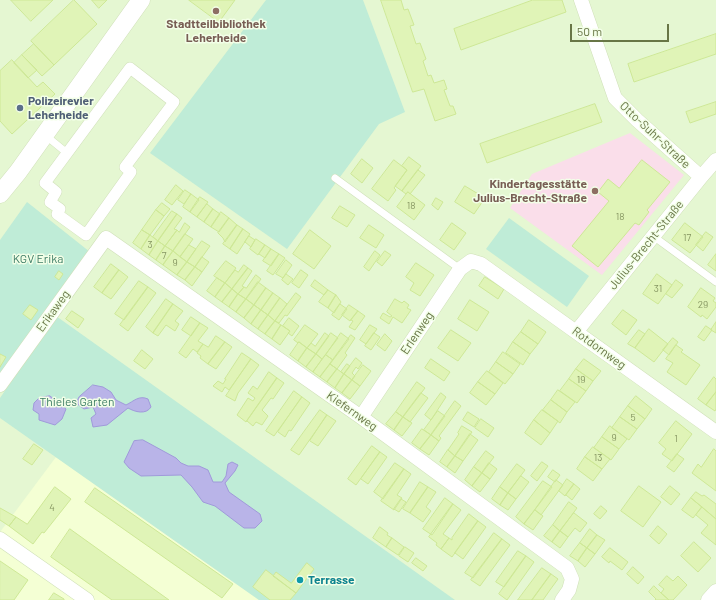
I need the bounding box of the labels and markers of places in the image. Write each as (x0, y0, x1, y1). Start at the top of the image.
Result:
marker: Stadtteilbibliothek Leherheide (211, 6, 221, 16)
place label: Stadtteilbibliothek Leherheide (166, 17, 266, 45)
place label: Polizeirevier Leherheide (28, 94, 94, 122)
marker: Polizeirevier Leherheide (15, 103, 25, 113)
place label: Kindertagesstätte Julius-Brecht-Straße (473, 177, 587, 205)
marker: Kindertagesstätte Julius-Brecht-Straße (590, 186, 600, 196)
place label: Terrasse (308, 573, 355, 587)
marker: Terrasse (295, 575, 305, 585)

